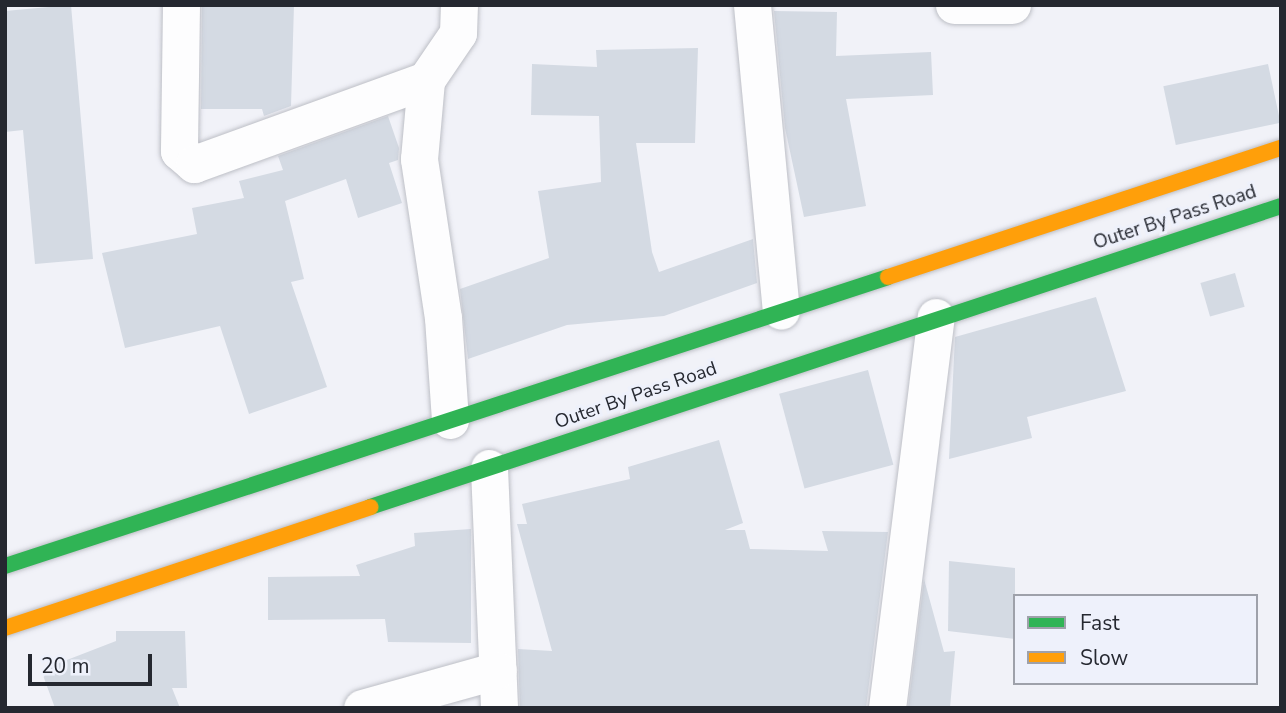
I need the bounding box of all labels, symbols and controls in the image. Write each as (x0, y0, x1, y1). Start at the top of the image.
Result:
street label: Outer By Pass Road (1091, 181, 1259, 255)
street label: Outer By Pass Road (552, 358, 720, 434)
legend (1013, 594, 1258, 685)
text: Fast (1080, 609, 1120, 637)
scale bar (32, 640, 156, 684)
text: Slow (1080, 644, 1128, 672)
text: 20 m (41, 652, 90, 680)

